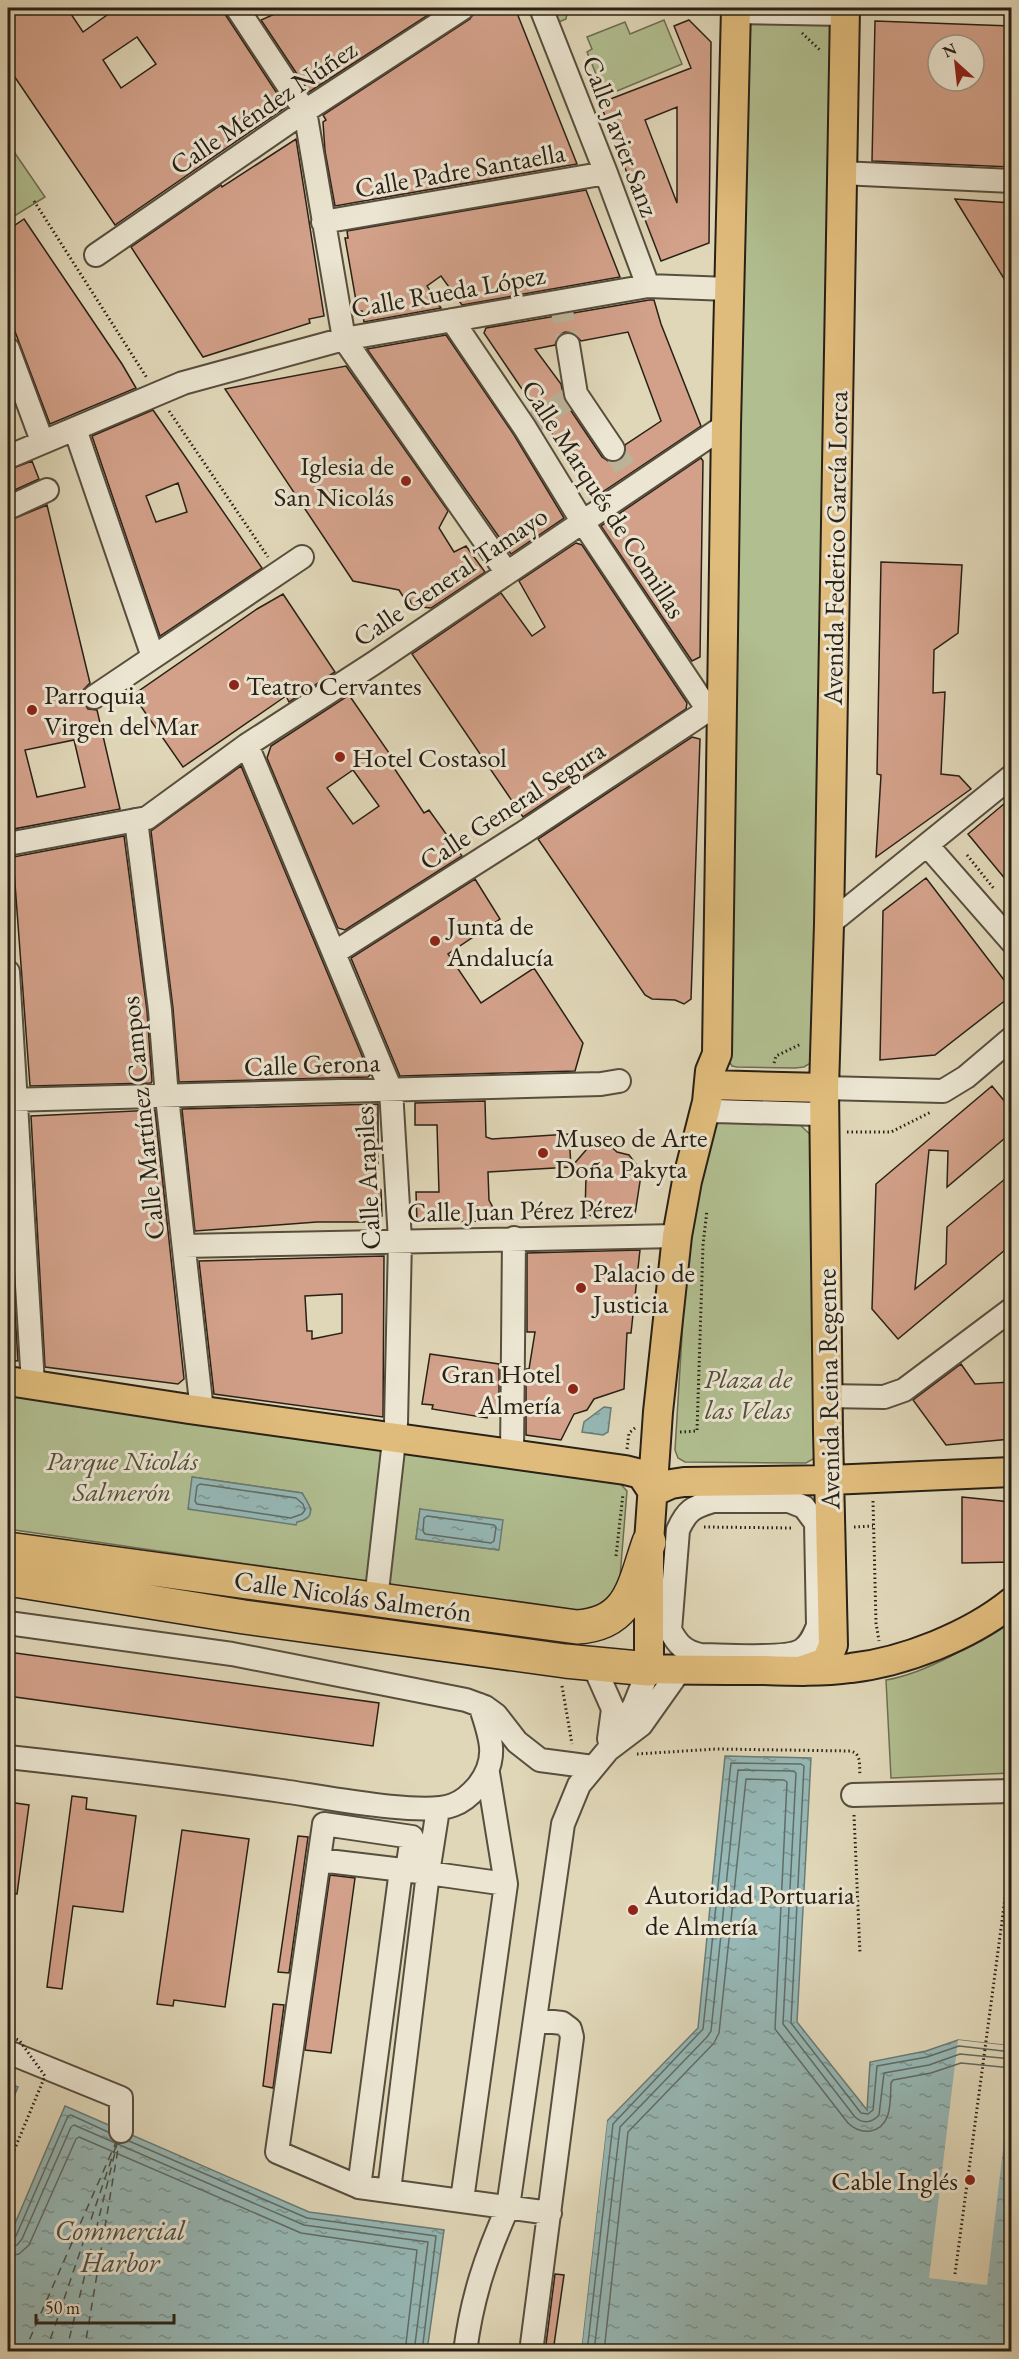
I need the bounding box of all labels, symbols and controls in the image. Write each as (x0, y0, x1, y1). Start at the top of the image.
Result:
street label: Calle Méndez Núñez (163, 31, 364, 182)
north arrow (926, 33, 986, 93)
text: N (939, 38, 960, 62)
street label: Calle Javier Sanz (574, 51, 668, 222)
street label: Calle Padre Santaella (352, 134, 568, 206)
street label: Calle Rueda López (348, 257, 548, 325)
street label: Calle Marqués de Comillas (514, 373, 694, 625)
street label: Avenida Federico García Lorca (815, 390, 855, 706)
place label: Iglesia de San Nicolás (274, 448, 394, 514)
marker: Iglesia de San Nicolás (399, 474, 413, 488)
street label: Calle General Tamayo (346, 498, 554, 654)
place label: Teatro Cervantes (246, 668, 422, 703)
place label: Parroquia Virgen del Mar (44, 677, 199, 743)
marker: Teatro Cervantes (227, 678, 241, 692)
marker: Parroquia Virgen del Mar (25, 703, 39, 717)
street label: Calle General Segura (413, 732, 612, 878)
place label: Hotel Costasol (352, 740, 507, 775)
marker: Hotel Costasol (333, 750, 347, 764)
place label: Junta de Andalucía (445, 908, 554, 974)
marker: Junta de Andalucía (428, 934, 442, 948)
street label: Calle Martínez Campos (112, 994, 172, 1242)
street label: Calle Gerona (243, 1044, 381, 1084)
street label: Calle Arapiles (346, 1105, 388, 1251)
place label: Museo de Arte Doña Pakyta (555, 1120, 708, 1186)
marker: Museo de Arte Doña Pakyta (536, 1146, 550, 1160)
street label: Calle Juan Pérez Pérez (407, 1191, 634, 1229)
place label: Palacio de Justicia (591, 1255, 695, 1321)
street label: Avenida Reina Regente (808, 1268, 848, 1511)
marker: Palacio de Justicia (574, 1281, 588, 1295)
place label: Gran Hotel Almería (441, 1356, 561, 1422)
park label: Plaza de las Velas (704, 1361, 793, 1427)
marker: Gran Hotel Almería (566, 1382, 580, 1396)
park label: Parque Nicolás Salmerón (46, 1443, 199, 1509)
street label: Calle Nicolás Salmerón (232, 1562, 474, 1630)
place label: Autoridad Portuaria de Almería (644, 1877, 855, 1943)
marker: Autoridad Portuaria de Almería (626, 1903, 640, 1917)
place label: Cable Inglés (831, 2163, 958, 2198)
marker: Cable Inglés (963, 2173, 977, 2187)
water label: Commercial Harbor (55, 2212, 186, 2280)
scale bar (36, 2287, 174, 2325)
text: 50 m (45, 2296, 80, 2319)

